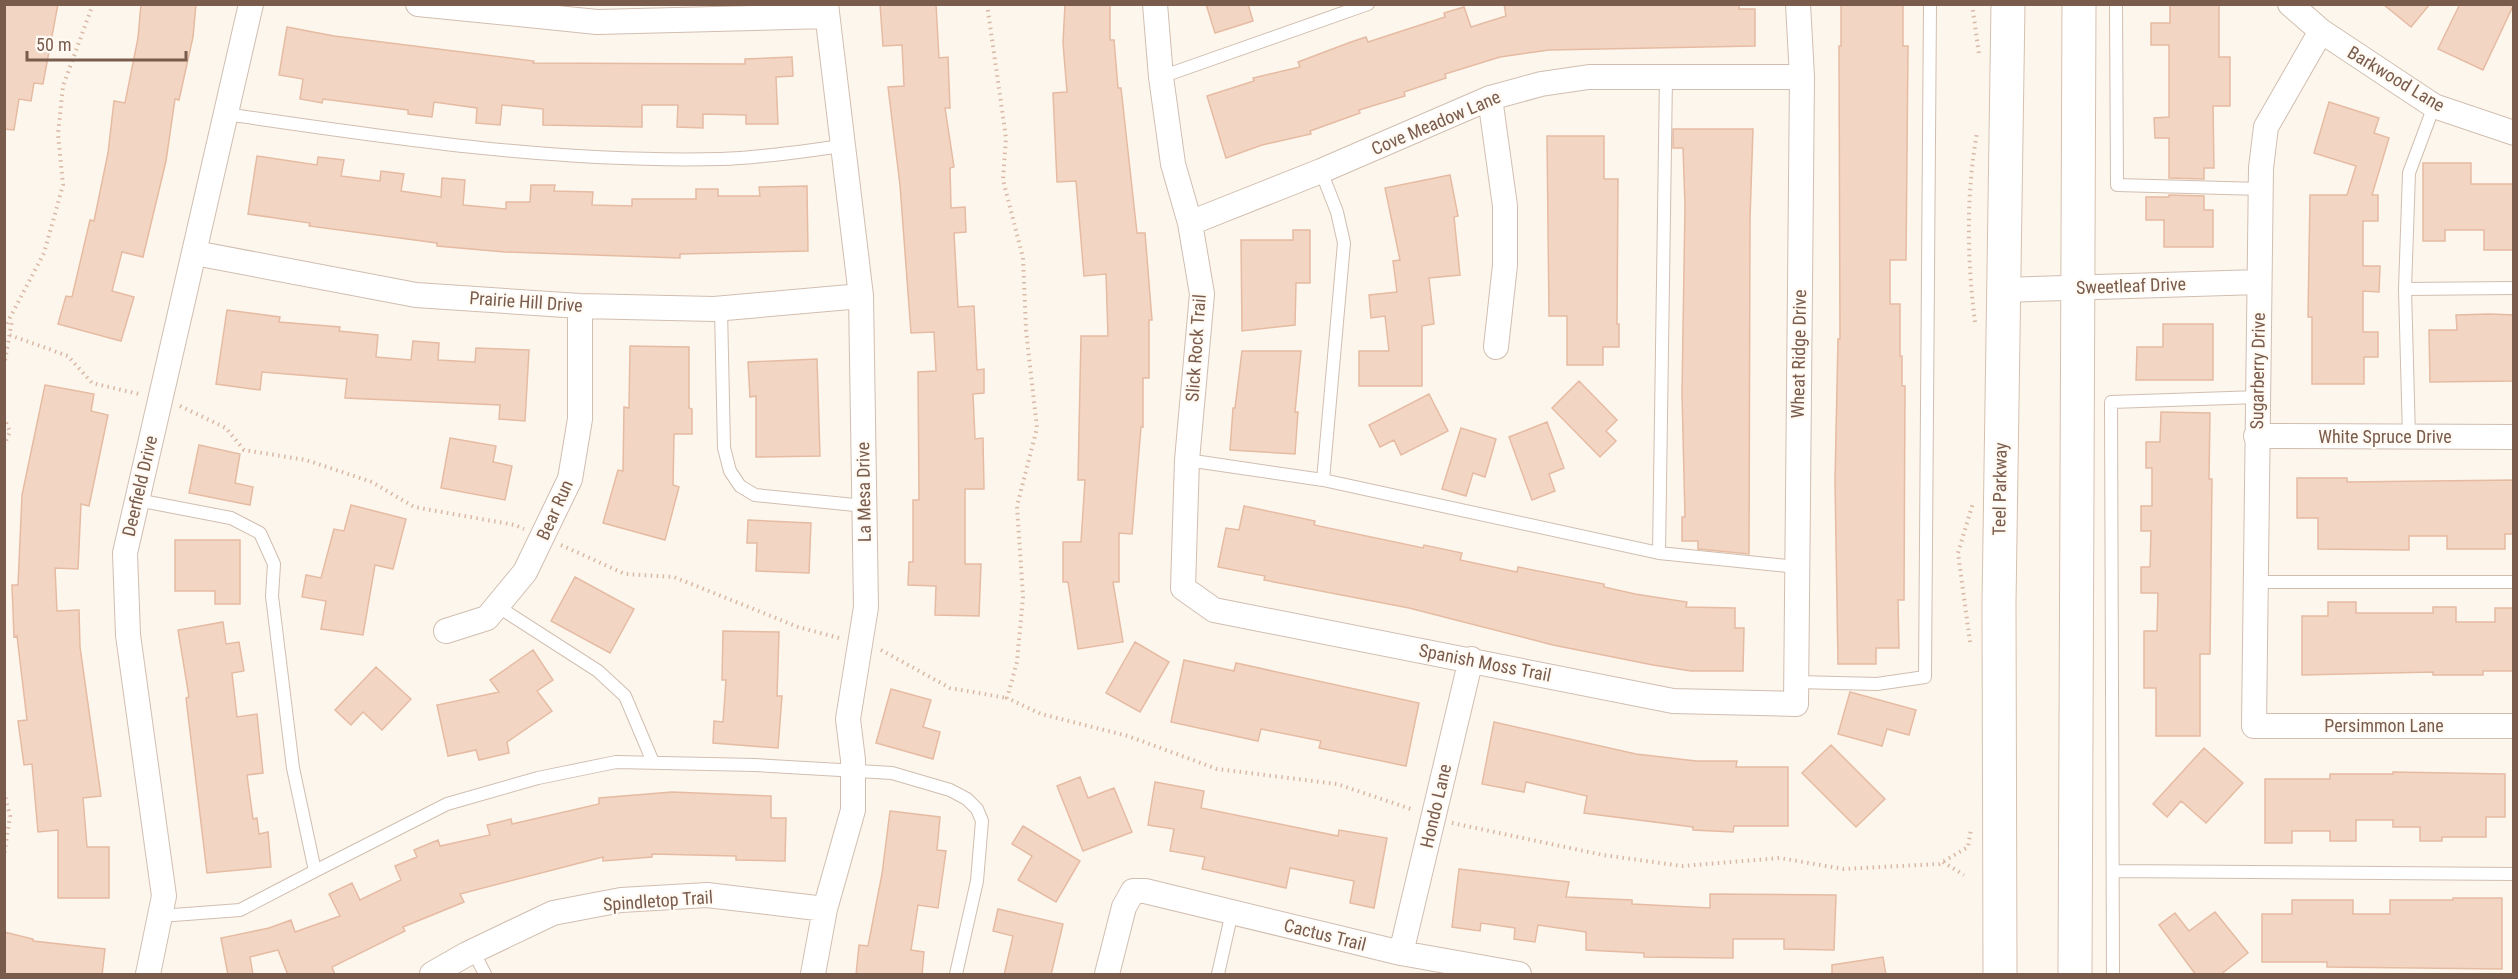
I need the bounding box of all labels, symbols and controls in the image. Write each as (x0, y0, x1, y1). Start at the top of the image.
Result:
scale bar (27, 24, 186, 62)
text: 50 m (36, 34, 71, 55)
street label: Barkwood Lane (2344, 41, 2448, 116)
street label: Cove Meadow Lane (1368, 86, 1503, 159)
street label: Sweetleaf Drive (2076, 273, 2186, 298)
street label: Prairie Hill Drive (469, 287, 583, 316)
street label: Wheat Ridge Drive (1787, 289, 1810, 419)
street label: Slick Rock Trail (1181, 294, 1210, 402)
street label: Sugarberry Drive (2246, 312, 2269, 430)
street label: White Spruce Drive (2318, 426, 2452, 447)
street label: Deerfield Drive (118, 433, 161, 538)
street label: La Mesa Drive (852, 442, 875, 542)
street label: Teel Parkway (1988, 442, 2011, 536)
street label: Bear Run (532, 477, 577, 543)
street label: Spanish Moss Trail (1417, 639, 1553, 686)
street label: Persimmon Lane (2324, 715, 2444, 736)
street label: Hondo Lane (1416, 762, 1455, 850)
street label: Spindletop Trail (602, 886, 714, 915)
street label: Cactus Trail (1282, 914, 1368, 955)

